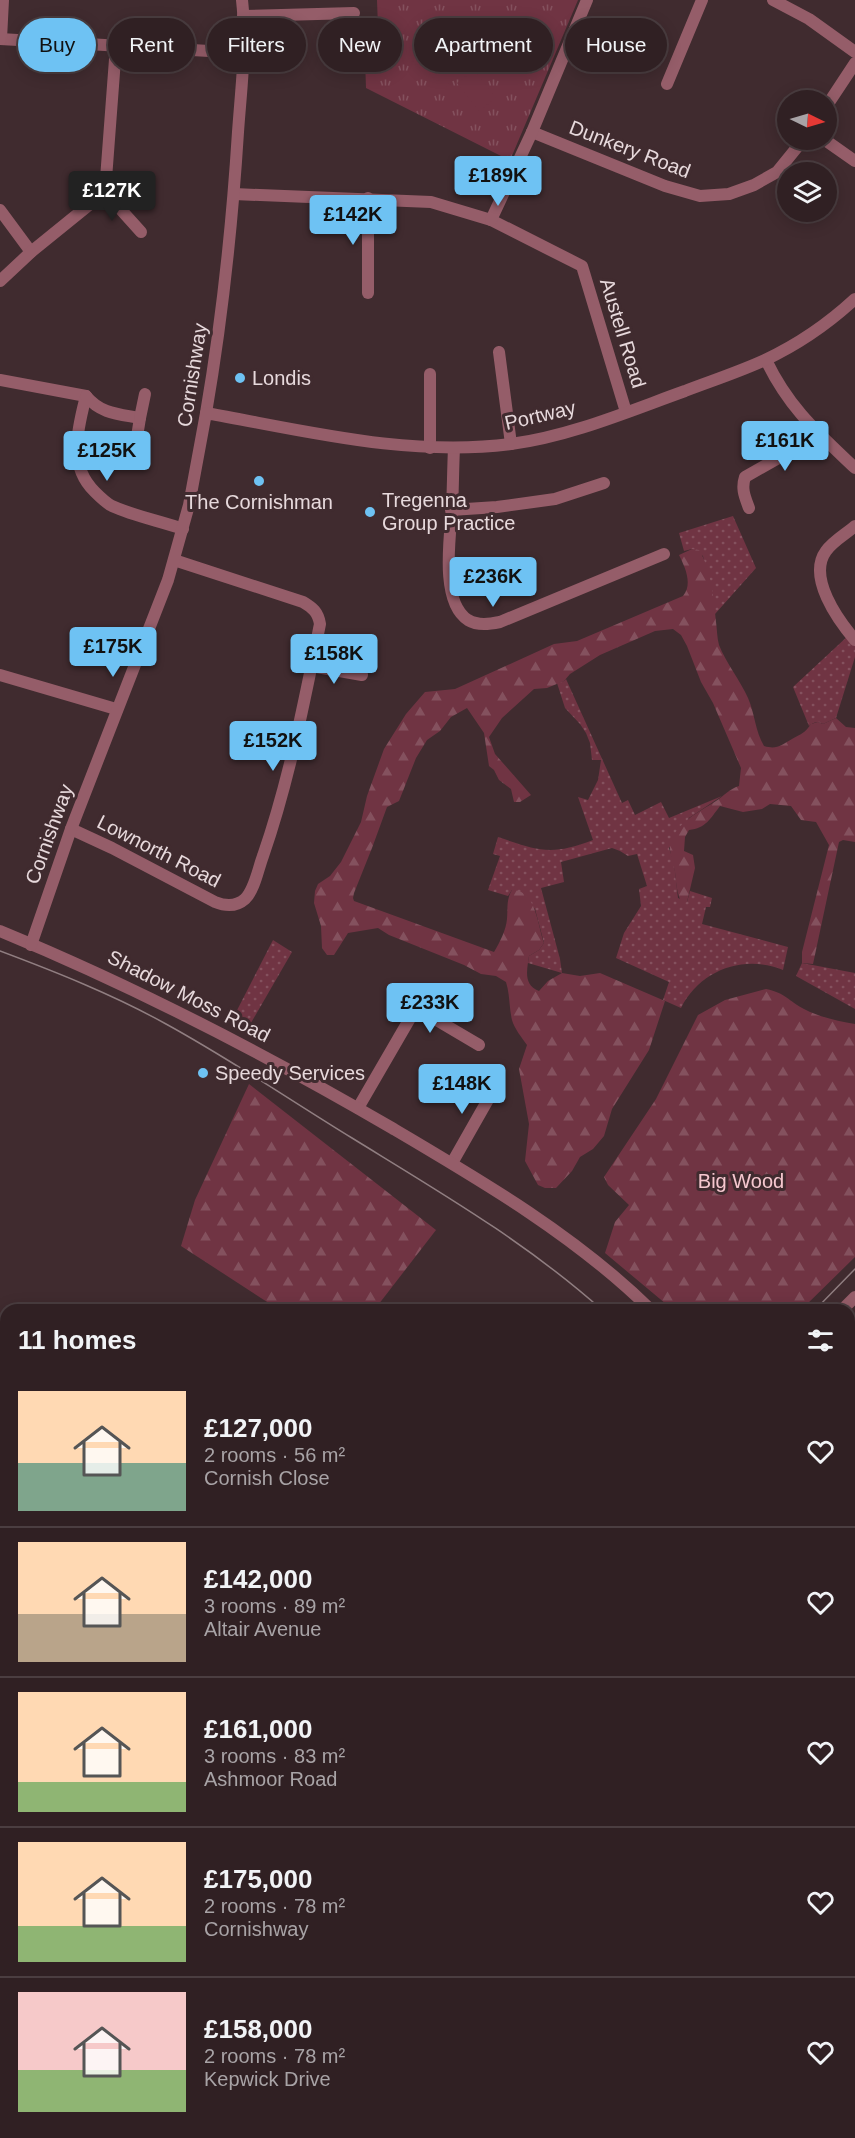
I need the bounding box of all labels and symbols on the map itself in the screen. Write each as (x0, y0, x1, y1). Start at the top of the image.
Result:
north arrow (777, 90, 837, 150)
street label: Dunkery Road (566, 116, 694, 182)
pin: £189K (456, 156, 540, 207)
pin: £127K (70, 171, 154, 222)
pin: £142K (311, 195, 395, 246)
street label: Austell Road (596, 276, 650, 390)
street label: Cornishway (173, 322, 211, 428)
place label: Londis (252, 367, 311, 389)
marker: Londis (233, 371, 247, 385)
street label: Portway (502, 396, 578, 434)
pin: £161K (743, 421, 827, 472)
pin: £125K (65, 431, 149, 482)
marker: The Cornishman (252, 474, 266, 488)
place label: Tregenna Group Practice (382, 489, 515, 534)
place label: The Cornishman (185, 491, 333, 513)
marker: Tregenna Group Practice (363, 505, 377, 519)
pin: £236K (451, 557, 535, 608)
pin: £175K (71, 627, 155, 678)
pin: £158K (292, 634, 376, 685)
pin: £152K (231, 721, 315, 772)
street label: Cornishway (21, 781, 77, 887)
street label: Lownorth Road (94, 810, 224, 892)
street label: Shadow Moss Road (104, 946, 274, 1046)
pin: £233K (388, 983, 472, 1034)
place label: Speedy Services (215, 1062, 365, 1084)
pin: £148K (420, 1064, 504, 1115)
marker: Speedy Services (196, 1066, 210, 1080)
park label: Big Wood (698, 1170, 784, 1192)

